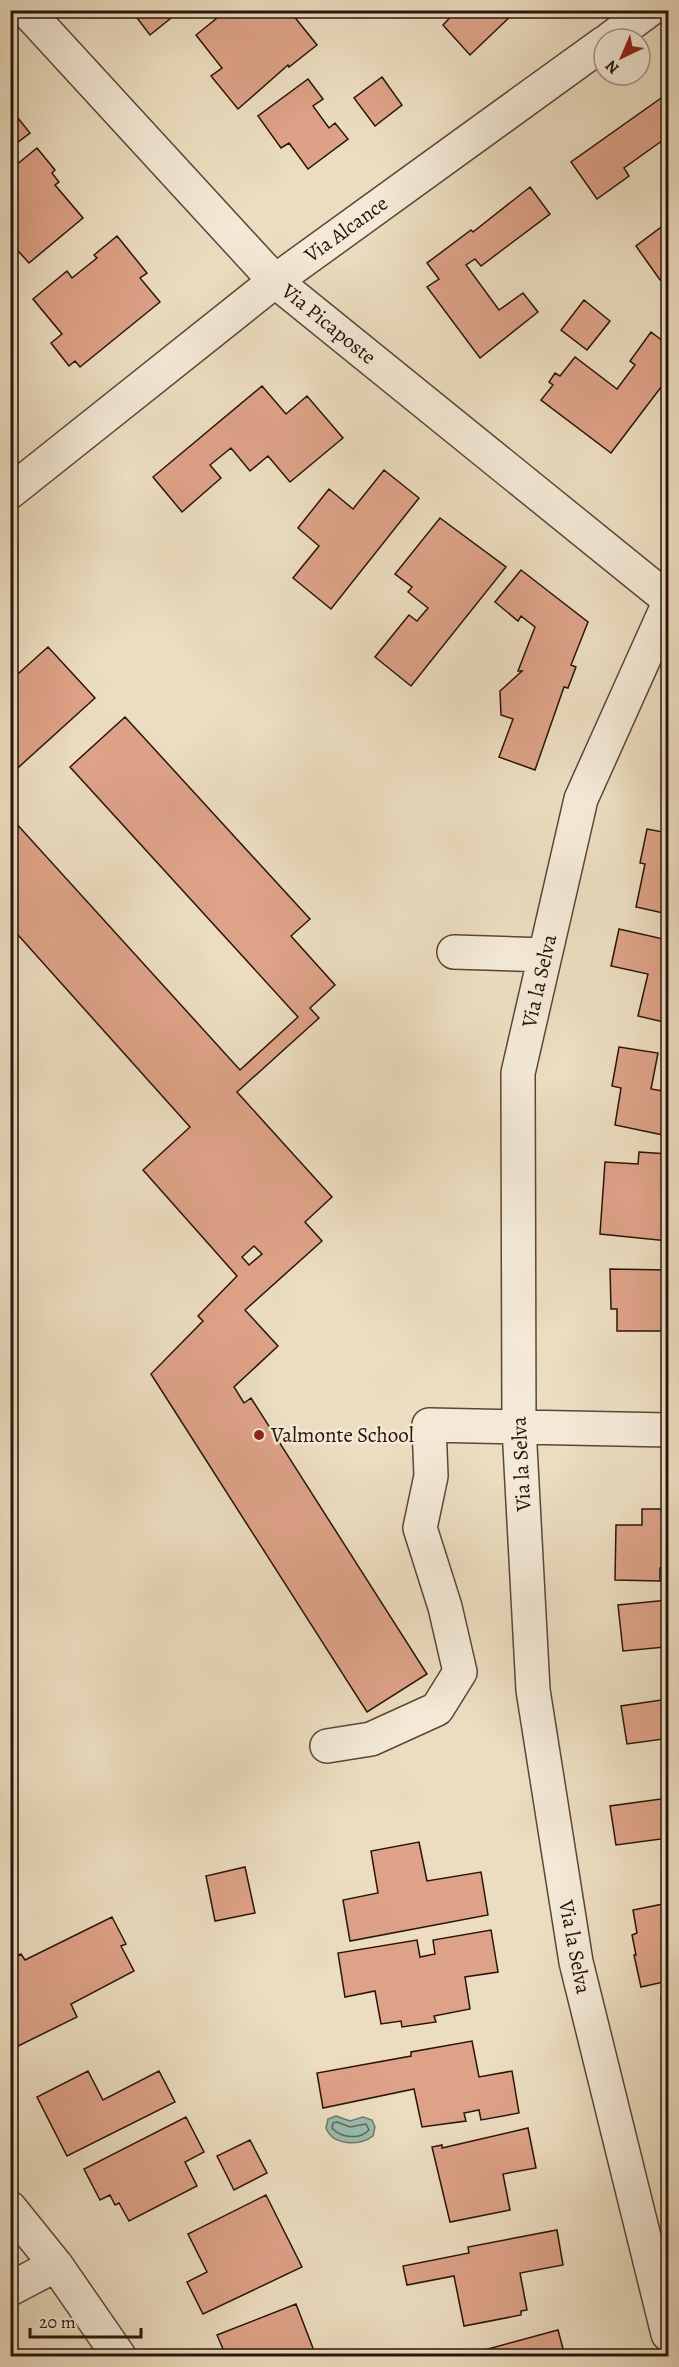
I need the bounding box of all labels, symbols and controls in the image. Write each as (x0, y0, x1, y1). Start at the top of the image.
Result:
north arrow (592, 27, 652, 87)
text: N (600, 55, 624, 79)
street label: Via Alcance (298, 189, 393, 269)
street label: Via Picaposte (275, 277, 382, 371)
street label: Via la Selva (514, 931, 563, 1031)
street label: Via la Selva (505, 1416, 538, 1513)
place label: Valmonte School (270, 1421, 414, 1449)
marker: Valmonte School (252, 1428, 266, 1442)
street label: Via la Selva (552, 1897, 598, 1996)
scale bar (30, 2301, 141, 2339)
text: 20 m (39, 2310, 76, 2334)

